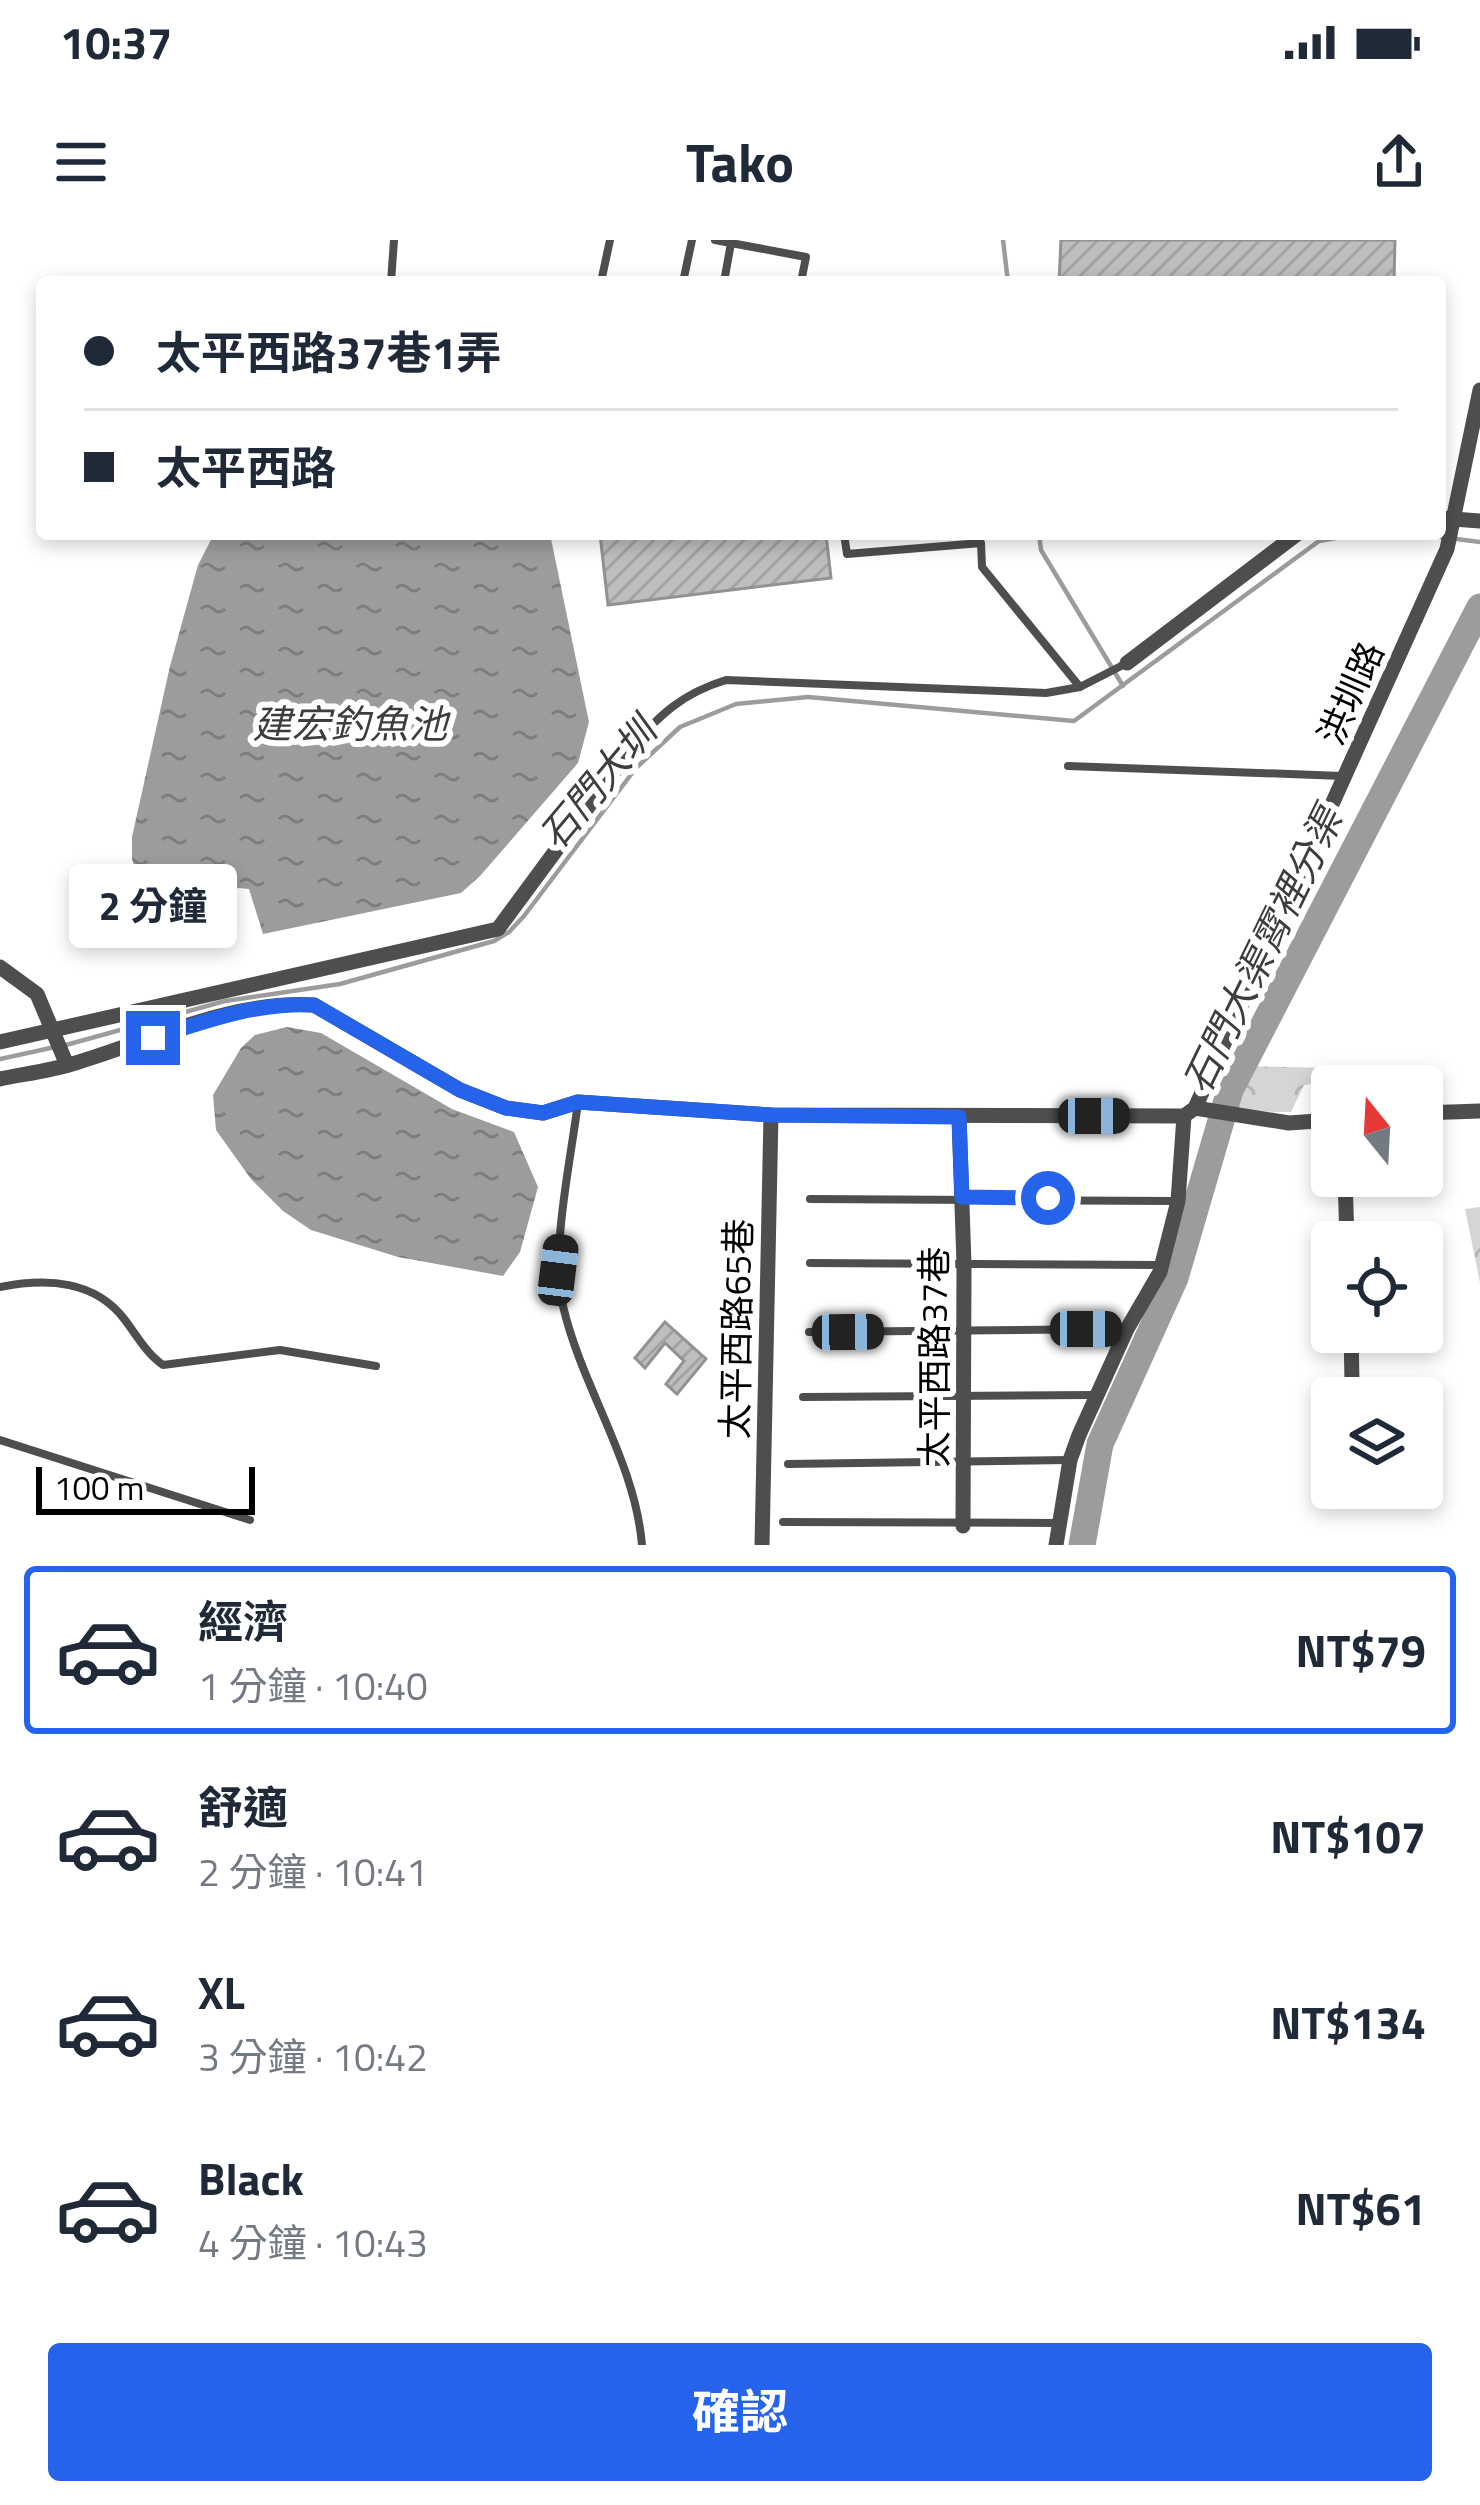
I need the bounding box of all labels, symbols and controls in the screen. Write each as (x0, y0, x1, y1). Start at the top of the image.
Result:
text: 10:37 (60, 8, 172, 76)
text: Tako (686, 121, 794, 203)
icon: menu (48, 129, 114, 195)
icon: share (1366, 129, 1432, 195)
text: 太平西路37巷1弄 (156, 318, 502, 386)
text: 太平西路 (156, 433, 336, 501)
street label: 洪圳路 (1303, 632, 1397, 754)
water label: 建宏釣魚池 (252, 694, 451, 753)
water label: 石門大圳 (524, 700, 673, 862)
water label: 石門大渠霄裡分渠 (1167, 792, 1359, 1103)
callout: 2 分鐘 (69, 864, 237, 948)
text: 2 分鐘 (99, 876, 207, 935)
route end (126, 1011, 180, 1065)
north arrow (1311, 1065, 1443, 1197)
map controls (1311, 1065, 1443, 1509)
car (1058, 1098, 1130, 1134)
route start (1021, 1171, 1075, 1225)
street label: 太平西路65巷 (707, 1218, 765, 1440)
button: locate (1311, 1221, 1443, 1353)
car (536, 1232, 580, 1308)
street label: 太平西路37巷 (906, 1247, 961, 1467)
car (1050, 1311, 1122, 1347)
car (812, 1313, 884, 1351)
button: layers (1311, 1377, 1443, 1509)
scale bar (36, 1461, 255, 1514)
text: 100 m (54, 1463, 144, 1513)
text: 經濟 (198, 1587, 288, 1655)
icon: car (54, 1596, 162, 1704)
text: NT$79 (1296, 1616, 1426, 1684)
text: 1 分鐘 · 10:40 (198, 1656, 428, 1715)
text: 舒適 (198, 1773, 288, 1841)
icon: car (54, 1782, 162, 1890)
text: NT$107 (1270, 1802, 1426, 1870)
text: 2 分鐘 · 10:41 (198, 1842, 428, 1901)
text: XL (198, 1958, 245, 2026)
icon: car (54, 1968, 162, 2076)
text: NT$134 (1270, 1988, 1426, 2056)
text: 3 分鐘 · 10:42 (198, 2027, 428, 2086)
text: Black (198, 2144, 304, 2212)
icon: car (54, 2154, 162, 2262)
text: NT$61 (1296, 2174, 1426, 2242)
text: 4 分鐘 · 10:43 (198, 2213, 428, 2272)
button: 確認 (48, 2343, 1432, 2481)

